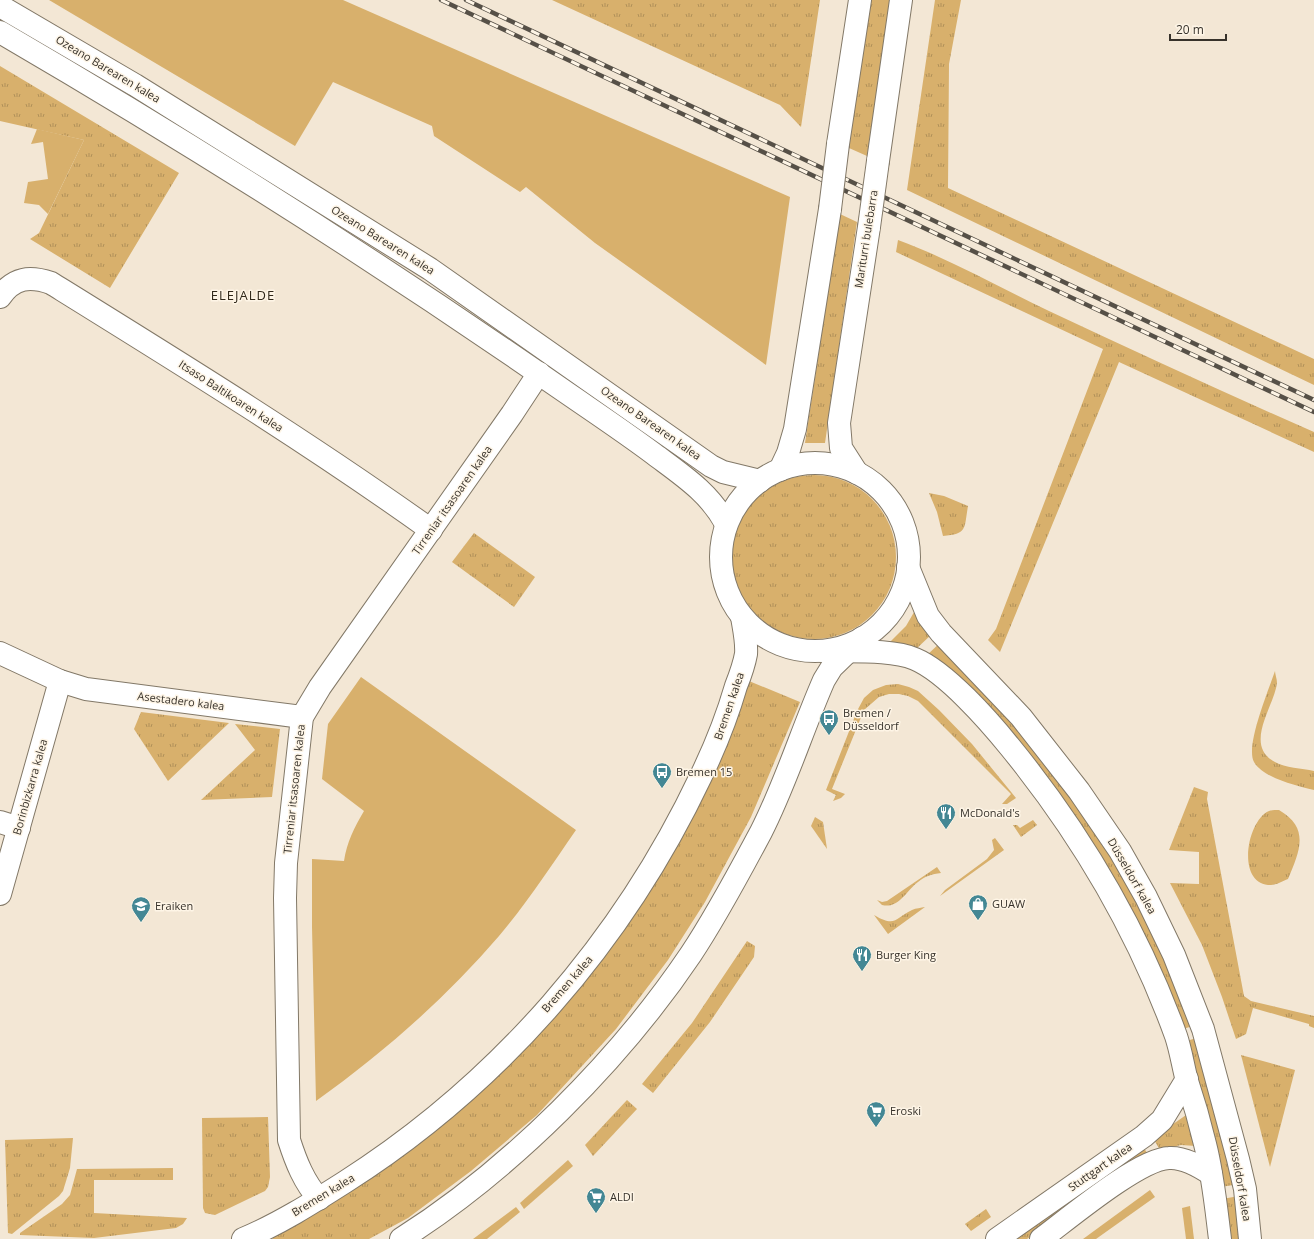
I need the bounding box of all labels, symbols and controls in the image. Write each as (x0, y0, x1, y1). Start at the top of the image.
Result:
scale bar (1170, 16, 1226, 42)
text: 20 m (1176, 21, 1204, 38)
street label: Ozeano Barearen kalea (53, 31, 163, 106)
street label: Mariturri bulebarra (850, 189, 881, 289)
street label: Ozeano Barearen kalea (329, 202, 438, 278)
district label: ELEJALDE (211, 286, 275, 304)
street label: Itsaso Baltikoaren kalea (176, 356, 286, 435)
street label: Ozeano Barearen kalea (598, 382, 705, 463)
street label: Tirreniar itsasoaren kalea (408, 442, 495, 557)
street label: Bremen kalea (710, 670, 747, 742)
street label: Asestadero kalea (137, 688, 225, 713)
place label: Bremen / Düsseldorf (843, 705, 900, 733)
bus stop icon: Bremen / Düsseldorf (818, 708, 840, 736)
street label: Tirreniar itsasoaren kalea (279, 723, 308, 854)
street label: Borinbizkarra kalea (9, 737, 50, 837)
bus stop icon: Bremen 15 (651, 761, 673, 789)
place label: Bremen 15 (676, 764, 732, 779)
restaurant icon: McDonald's (935, 802, 957, 830)
place label: McDonald's (960, 805, 1020, 820)
street label: Düsseldorf kalea (1105, 835, 1160, 917)
shop icon: GUAW (967, 893, 989, 921)
school or university icon: Eraiken (130, 895, 152, 923)
place label: GUAW (992, 896, 1025, 911)
place label: Eraiken (155, 898, 193, 913)
restaurant icon: Burger King (851, 944, 873, 972)
place label: Burger King (876, 947, 936, 962)
street label: Bremen kalea (538, 952, 595, 1015)
supermarket icon: Eroski (865, 1100, 887, 1128)
place label: Eroski (890, 1103, 921, 1118)
street label: Düsseldorf kalea (1226, 1135, 1255, 1222)
street label: Stuttgart kalea (1065, 1139, 1135, 1194)
street label: Bremen kalea (289, 1170, 357, 1219)
supermarket icon: ALDI (585, 1186, 607, 1214)
place label: ALDI (610, 1189, 634, 1204)

